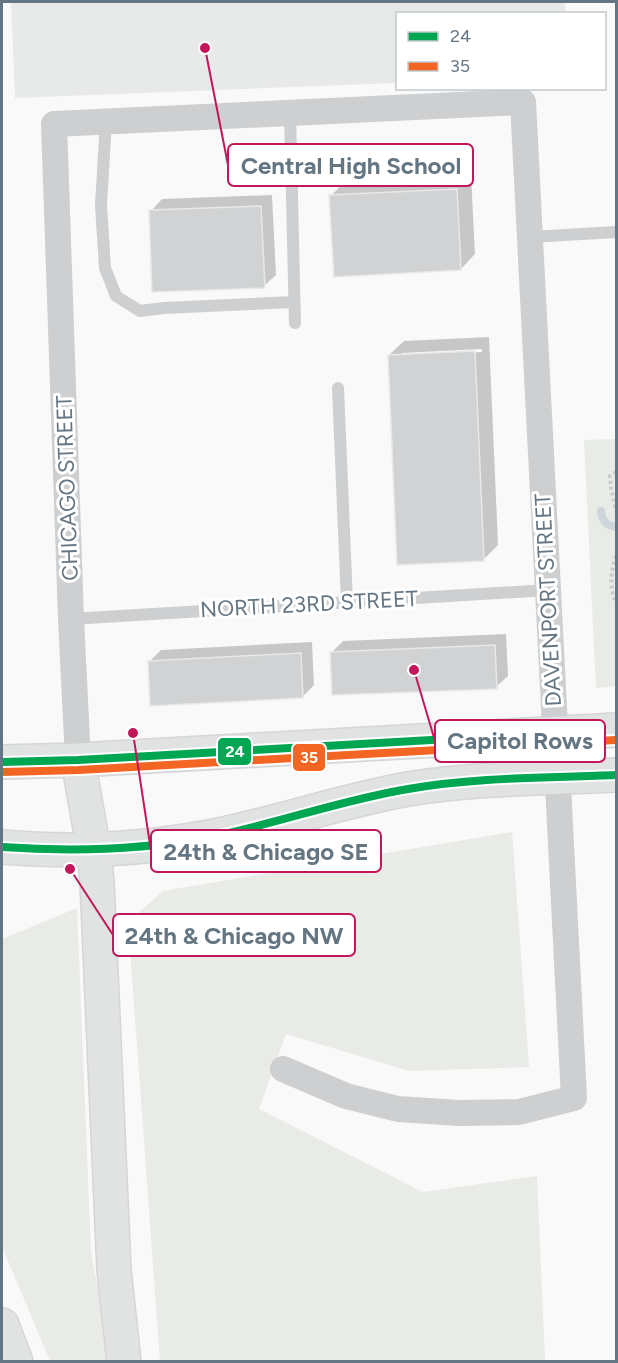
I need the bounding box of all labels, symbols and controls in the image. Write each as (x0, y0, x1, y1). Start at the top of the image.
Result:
legend (396, 12, 606, 90)
text: 24 (450, 25, 471, 47)
text: 35 (450, 55, 470, 77)
callout: Central High School (228, 144, 473, 186)
text: Central High School (241, 151, 461, 180)
street label: CHICAGO STREET (50, 395, 84, 581)
street label: DAVENPORT STREET (529, 493, 567, 707)
street label: NORTH 23RD STREET (199, 585, 419, 623)
callout: Capitol Rows (435, 720, 605, 762)
text: Capitol Rows (447, 726, 593, 755)
line badge: 24 (217, 737, 252, 766)
text: 24 (225, 742, 245, 761)
line badge: 35 (292, 743, 326, 772)
text: 35 (300, 748, 318, 767)
callout: 24th & Chicago SE (151, 830, 381, 872)
text: 24th & Chicago SE (163, 837, 369, 866)
callout: 24th & Chicago NW (113, 914, 355, 956)
text: 24th & Chicago NW (125, 921, 344, 950)

